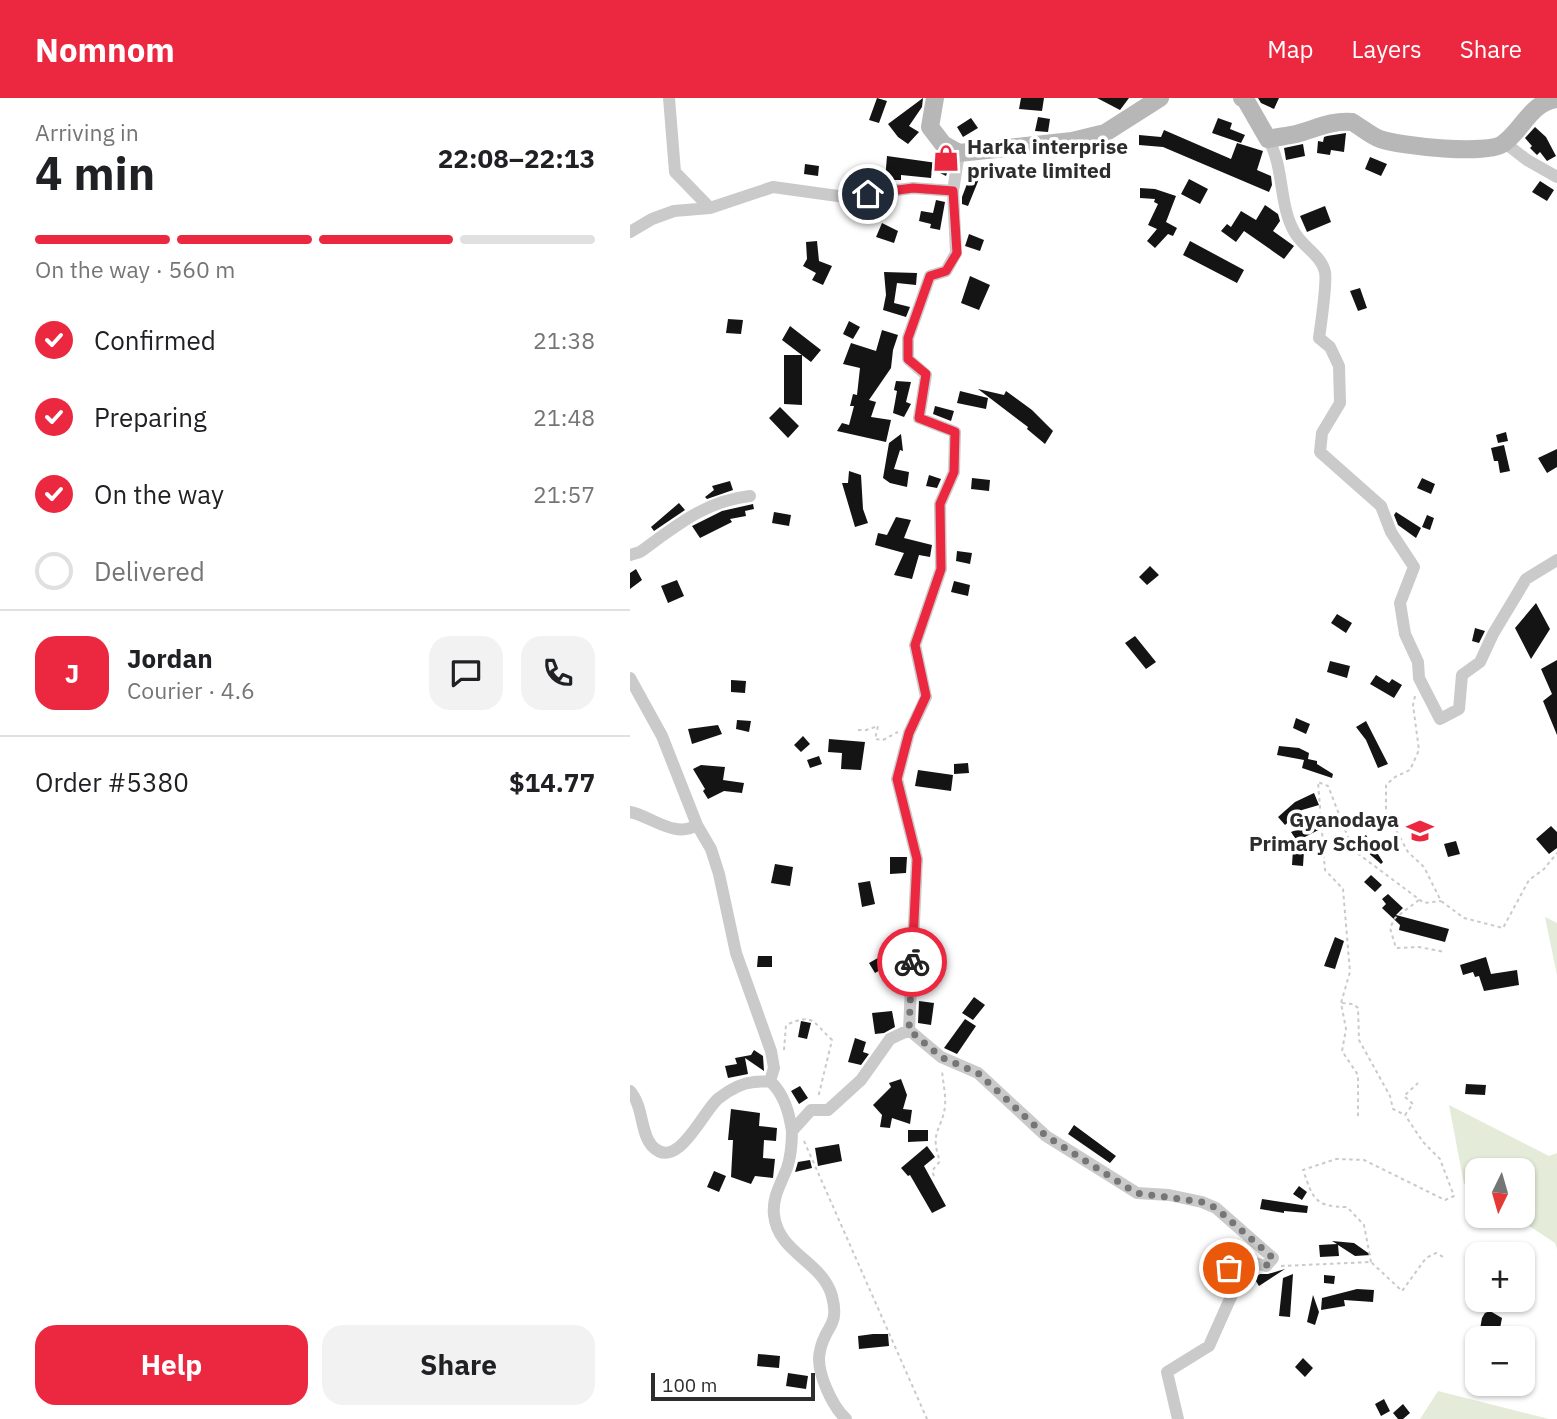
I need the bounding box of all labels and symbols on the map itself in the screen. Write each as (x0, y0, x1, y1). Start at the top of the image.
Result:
place label: Harka interprise private limited (967, 132, 1128, 184)
shop icon: Harka interprise private limited (931, 143, 961, 173)
pin (838, 164, 898, 224)
place label: Gyanodaya Primary School (1249, 805, 1399, 857)
school or university icon: Gyanodaya Primary School (1405, 816, 1435, 846)
courier (877, 927, 947, 997)
north arrow (1465, 1158, 1535, 1228)
pin (1199, 1238, 1259, 1298)
scale bar (651, 1370, 816, 1402)

